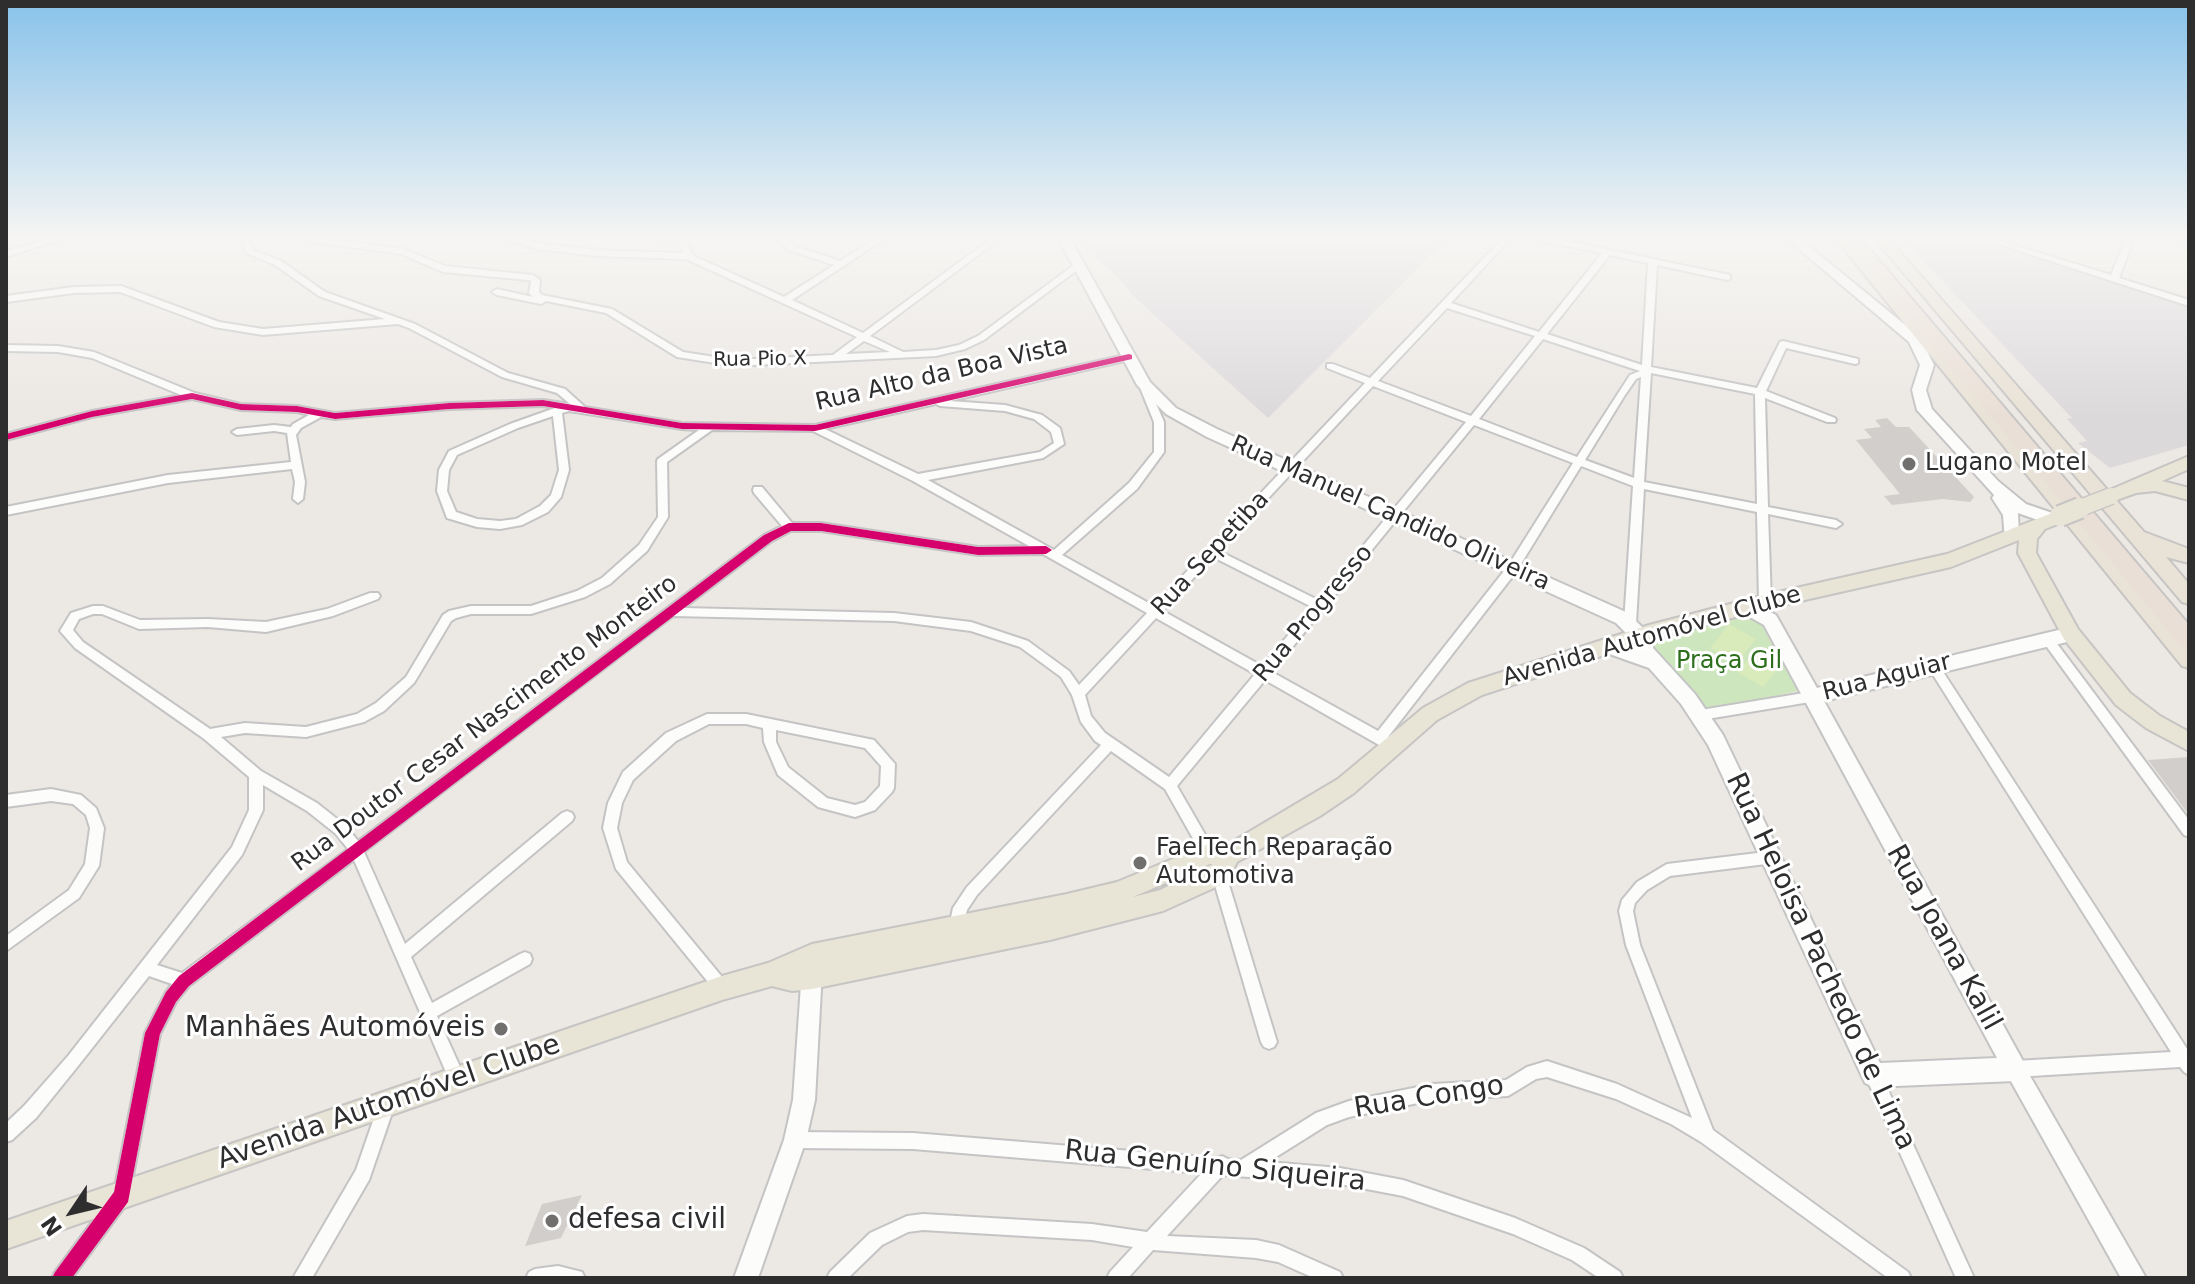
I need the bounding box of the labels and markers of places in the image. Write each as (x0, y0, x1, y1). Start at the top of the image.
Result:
place label: Lugano Motel (1925, 450, 2087, 478)
marker: Lugano Motel (1900, 455, 1918, 473)
place label: FaelTech Reparação Automotiva (1156, 835, 1393, 891)
marker: FaelTech Reparação Automotiva (1131, 854, 1149, 872)
place label: Manhães Automóveis (185, 1012, 485, 1046)
marker: Manhães Automóveis (492, 1020, 510, 1038)
place label: defesa civil (568, 1204, 726, 1238)
marker: defesa civil (543, 1212, 561, 1230)

